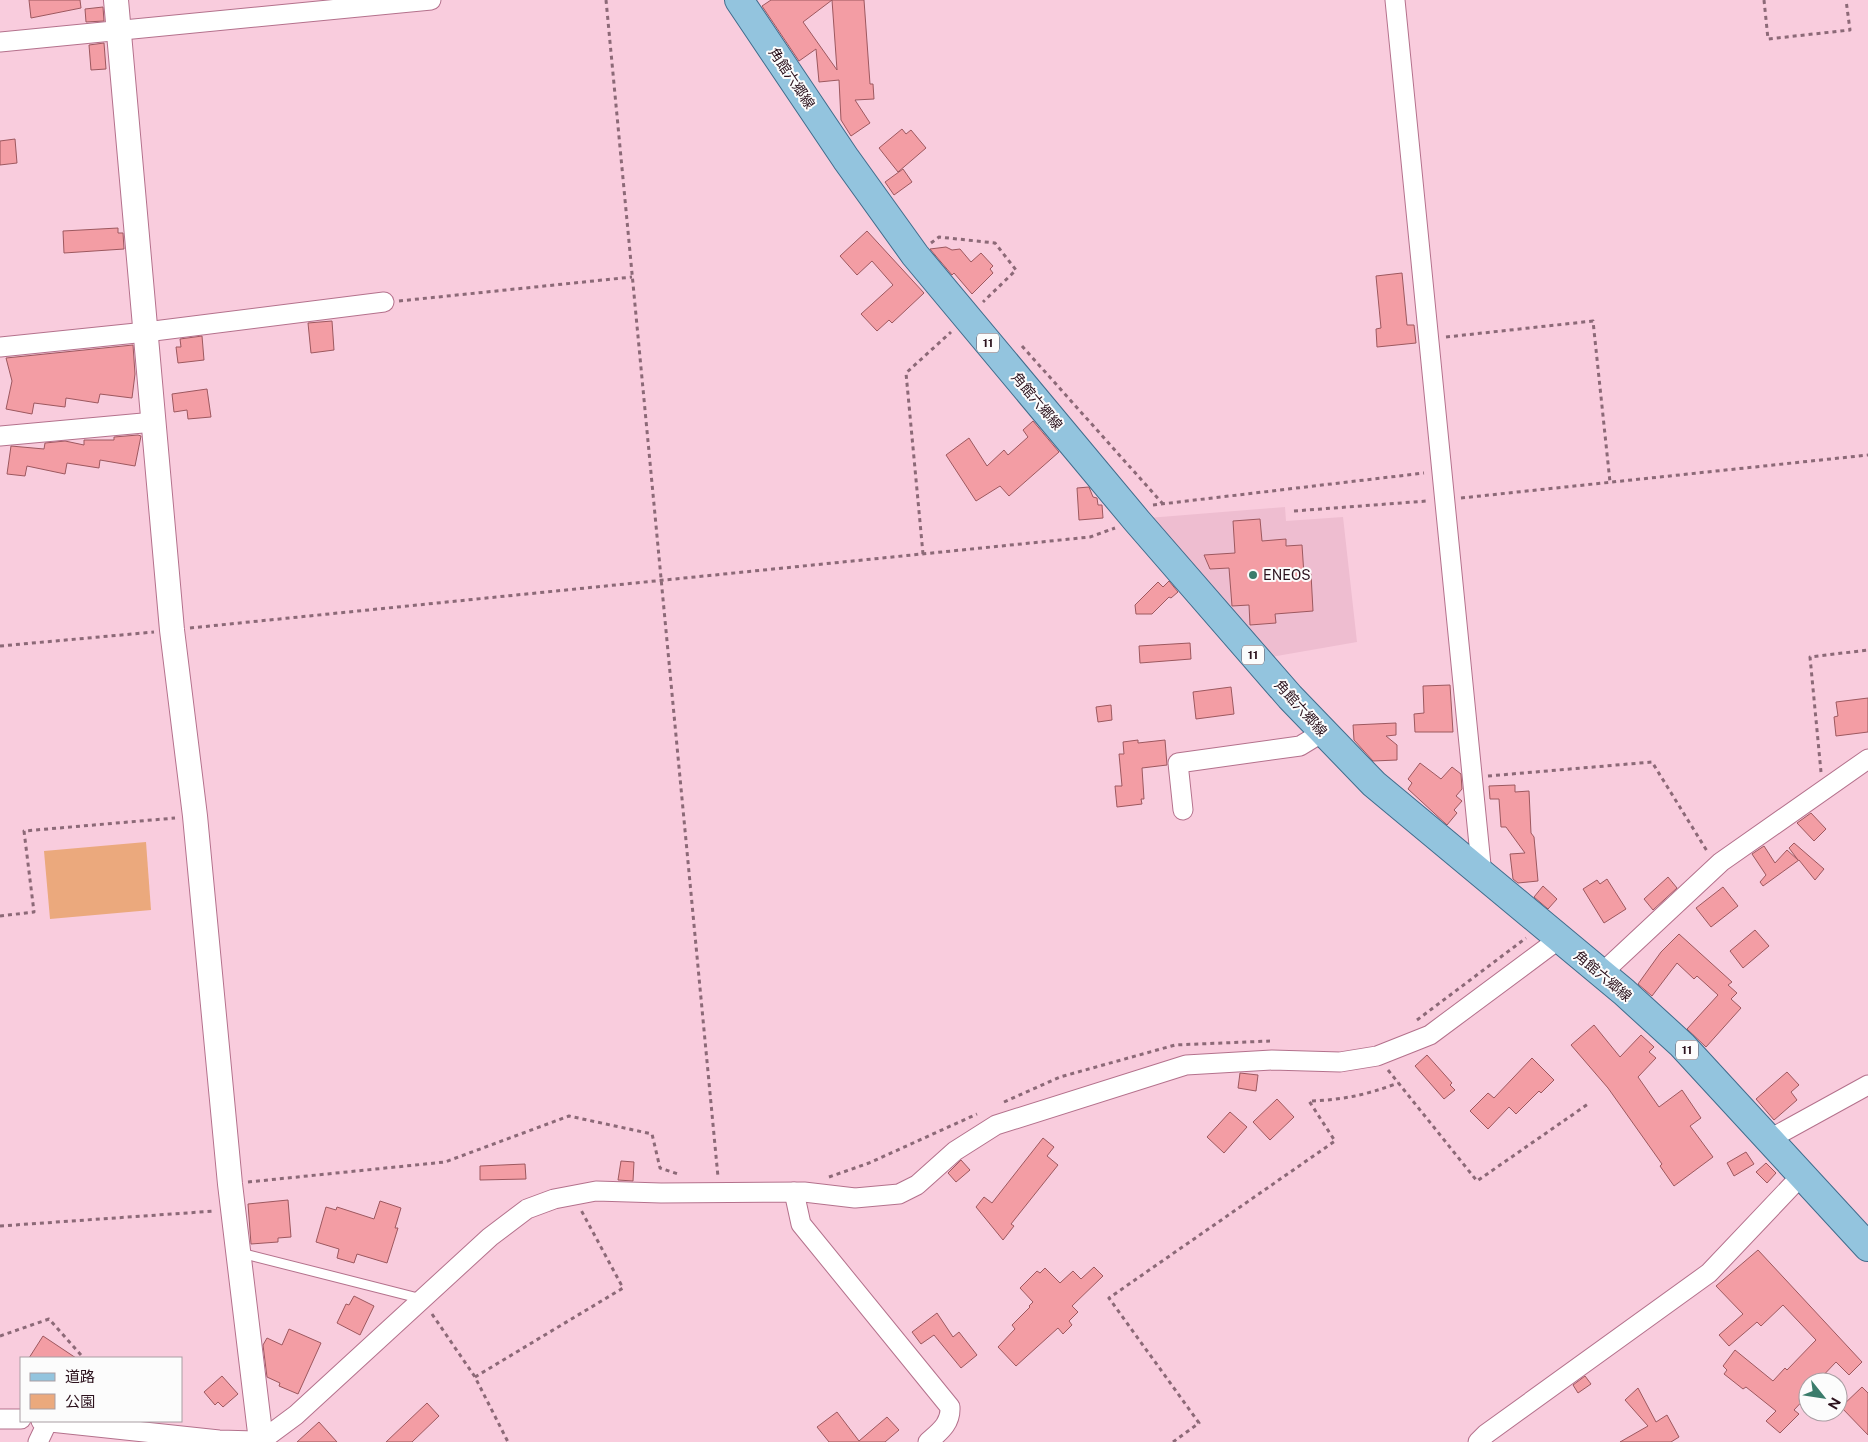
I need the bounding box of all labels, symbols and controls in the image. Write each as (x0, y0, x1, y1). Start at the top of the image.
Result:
street label: 角館六郷線 (766, 45, 818, 111)
road number: 11 (977, 333, 999, 352)
street label: 角館六郷線 (1008, 369, 1066, 433)
place label: ENEOS (1263, 567, 1311, 583)
marker: ENEOS (1247, 569, 1259, 581)
road number: 11 (1242, 646, 1264, 664)
street label: 角館六郷線 (1272, 677, 1330, 739)
street label: 角館六郷線 (1571, 947, 1635, 1005)
road number: 11 (1676, 1040, 1698, 1060)
legend (20, 1357, 182, 1422)
text: 道路 (65, 1368, 95, 1385)
north arrow (1798, 1372, 1848, 1422)
text: 公園 (65, 1393, 95, 1410)
text: N (1825, 1395, 1844, 1412)

